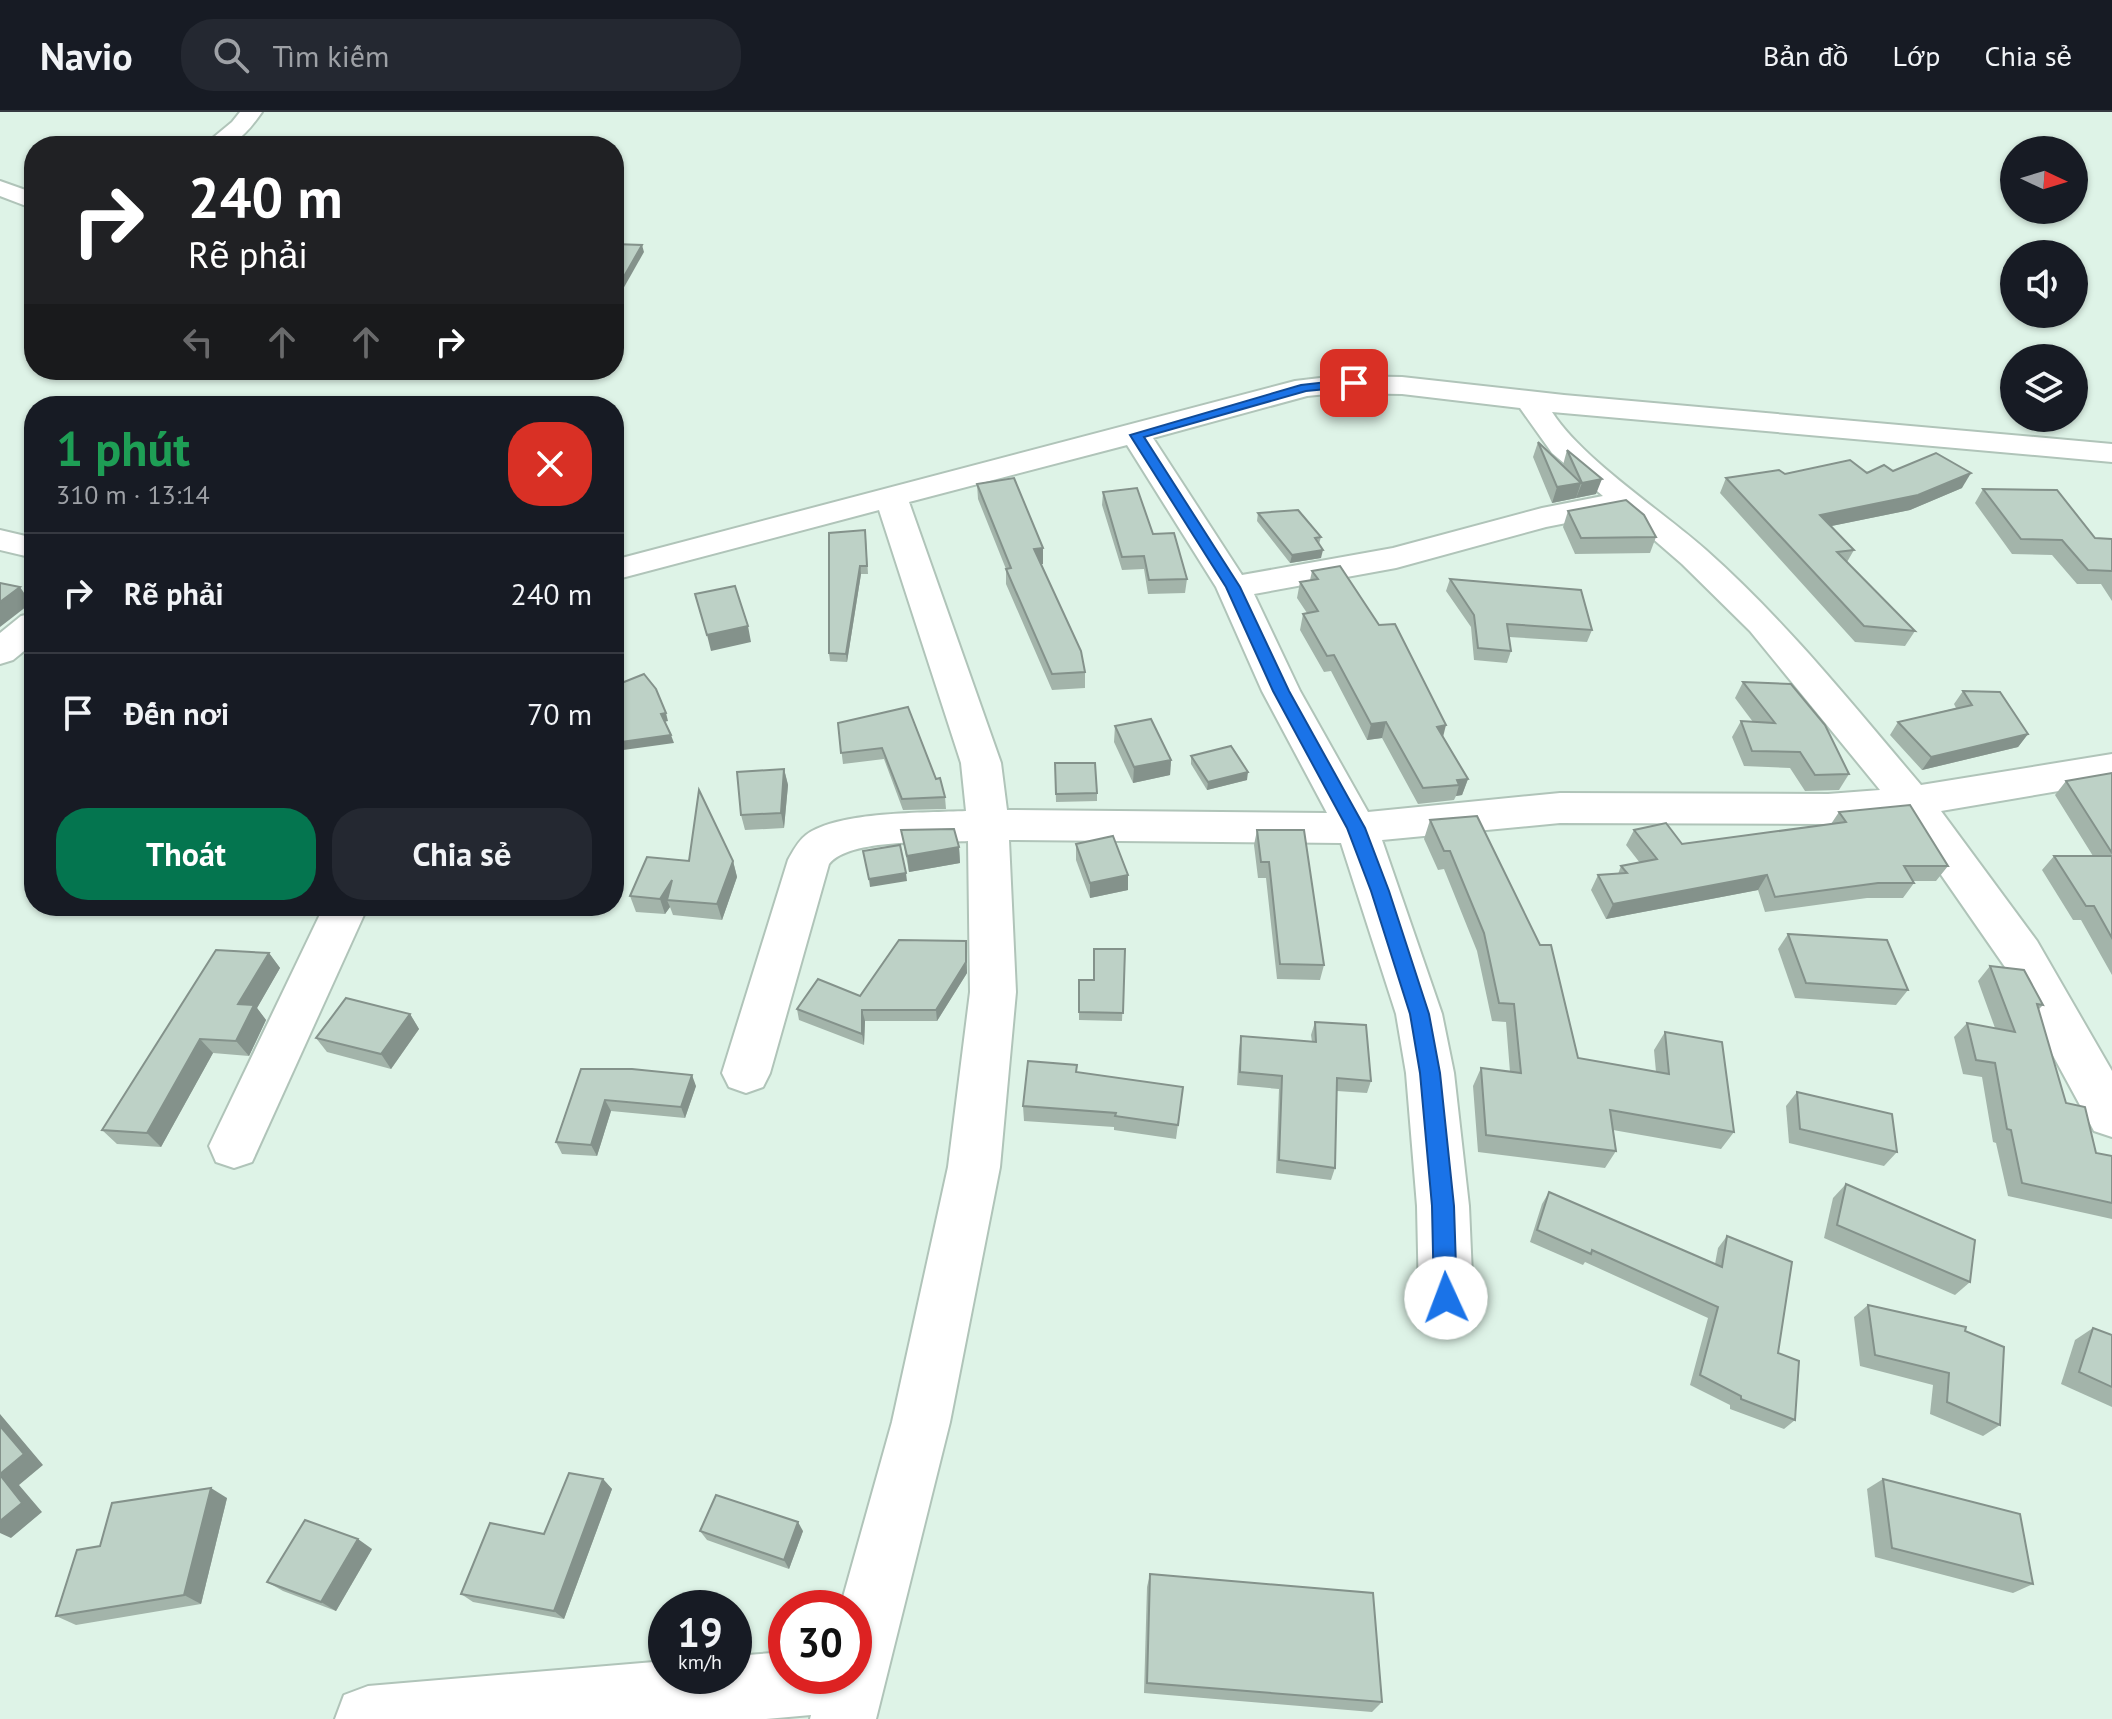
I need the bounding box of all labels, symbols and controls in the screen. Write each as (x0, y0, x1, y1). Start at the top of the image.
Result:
search box (181, 19, 741, 91)
text: Navio (40, 31, 133, 80)
icon: search (209, 33, 253, 77)
text: Tìm kiếm (273, 36, 389, 75)
text: Bản đồ (1763, 37, 1848, 74)
text: Lớp (1892, 37, 1940, 74)
text: Chia sẻ (1984, 37, 2072, 74)
north arrow (2000, 136, 2088, 224)
map controls (2000, 136, 2088, 432)
text: 240 m (188, 161, 343, 233)
icon: right (56, 168, 160, 272)
text: Rẽ phải (188, 231, 308, 278)
button: sound (2000, 240, 2088, 328)
icon: left (176, 320, 220, 364)
icon: ahead (260, 320, 304, 364)
icon: ahead (344, 320, 388, 364)
icon: right (428, 320, 472, 364)
button: layers (2000, 344, 2088, 432)
pin (1320, 349, 1388, 417)
icon: arrive (1332, 361, 1376, 405)
text: 1 phút (56, 417, 190, 479)
button: close (508, 422, 592, 506)
text: 310 m · 13:14 (56, 478, 210, 511)
icon: right (56, 571, 100, 615)
text: Rẽ phải (124, 574, 224, 613)
text: 240 m (511, 574, 592, 613)
icon: arrive (56, 691, 100, 735)
text: Đến nơi (124, 694, 229, 733)
text: 70 m (527, 694, 592, 733)
button: Thoát (56, 808, 316, 900)
button: Chia sẻ (332, 808, 592, 900)
position arrow (1404, 1256, 1488, 1340)
speed limit sign: 30 (768, 1590, 872, 1694)
text: 19 (677, 1606, 723, 1658)
text: km/h (678, 1649, 722, 1675)

